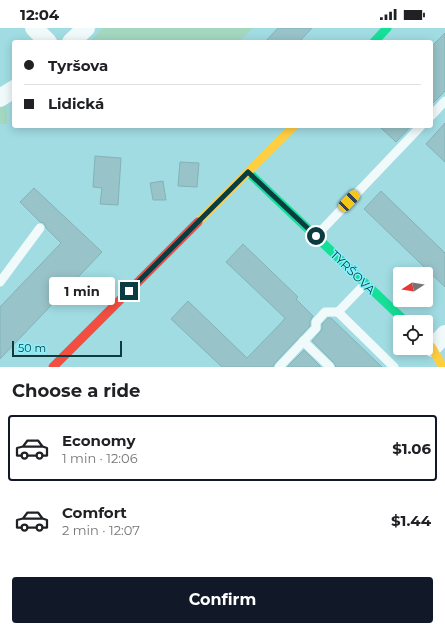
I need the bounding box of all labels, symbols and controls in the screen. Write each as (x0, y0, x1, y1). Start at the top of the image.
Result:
text: 12:04 (20, 5, 59, 24)
text: Tyršova (48, 56, 108, 75)
text: Lidická (48, 94, 104, 113)
car (336, 188, 362, 214)
route start (307, 227, 325, 245)
street label: TYRŠOVA (327, 247, 379, 297)
north arrow (393, 267, 433, 307)
map controls (393, 267, 433, 355)
callout: 1 min (49, 277, 115, 305)
route end (120, 282, 138, 300)
text: 1 min (64, 283, 100, 299)
button: locate (393, 315, 433, 355)
scale bar (12, 339, 122, 358)
text: 50 m (18, 341, 46, 355)
text: Choose a ride (12, 380, 140, 402)
icon: car (14, 430, 50, 466)
text: Economy (62, 431, 135, 450)
text: $1.06 (392, 439, 431, 458)
text: 1 min · 12:06 (62, 450, 138, 466)
icon: car (14, 502, 50, 538)
text: Comfort (62, 503, 127, 522)
text: $1.44 (391, 511, 431, 530)
text: 2 min · 12:07 (62, 522, 140, 538)
button: Confirm (12, 577, 433, 623)

